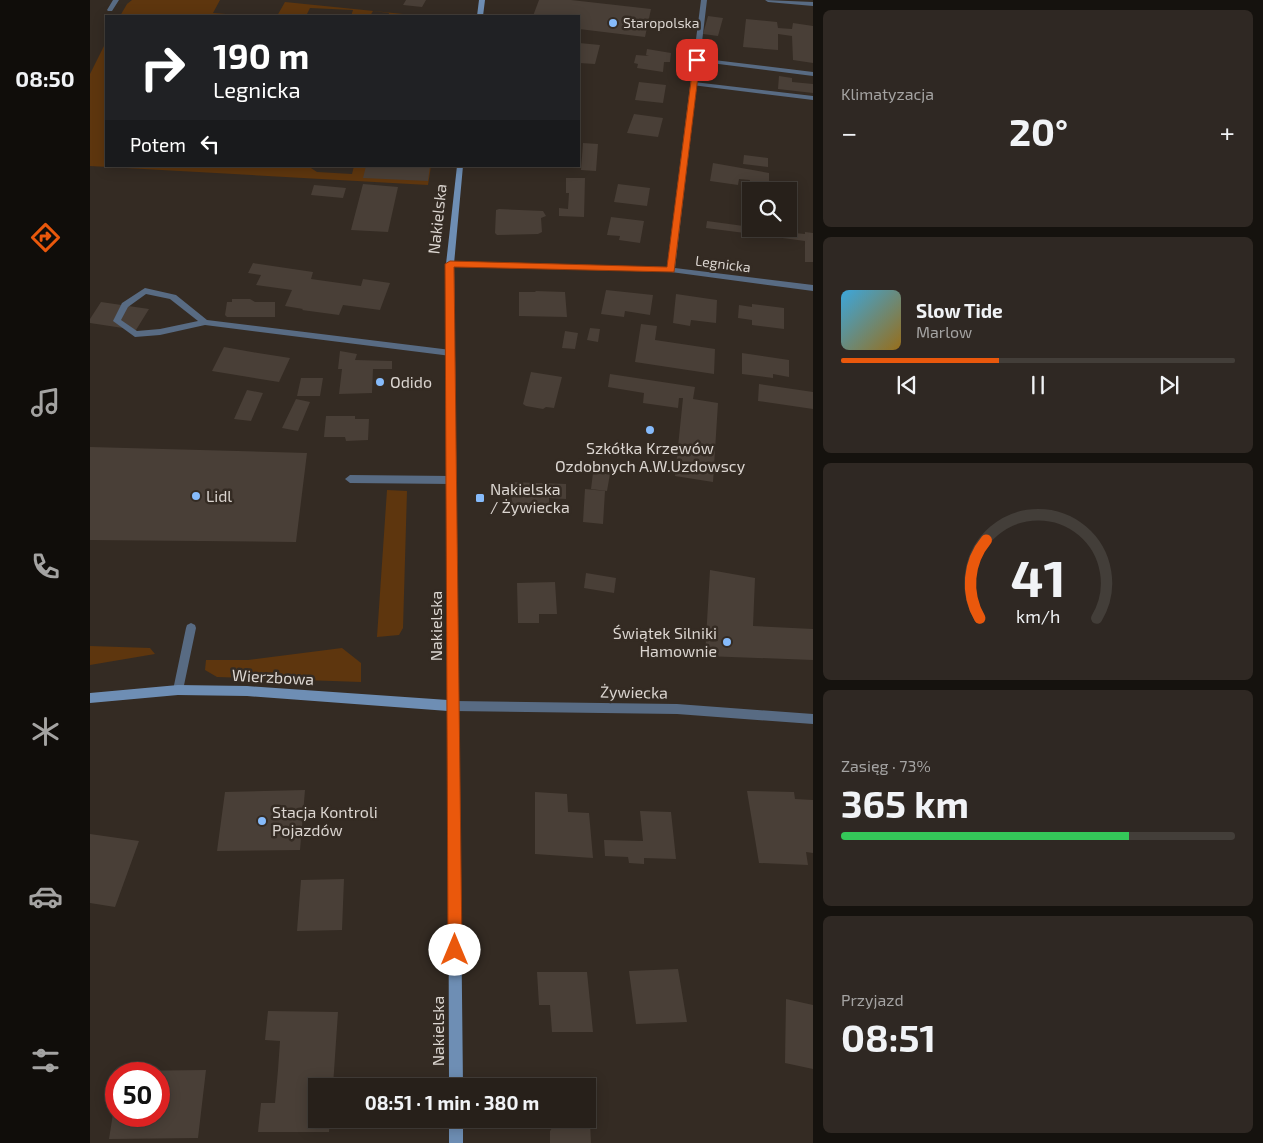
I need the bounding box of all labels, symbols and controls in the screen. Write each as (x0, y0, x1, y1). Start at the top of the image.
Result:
place label: Staropolska (623, 14, 699, 31)
marker: Staropolska (607, 17, 619, 29)
text: 190 m (213, 34, 309, 76)
icon: right (130, 35, 195, 100)
pin (676, 39, 718, 81)
icon: arrive (683, 46, 711, 74)
text: 08:50 (15, 65, 75, 91)
text: Legnicka (213, 76, 301, 102)
text: Klimatyzacja (841, 84, 934, 103)
text: 20° (1009, 108, 1068, 154)
text: − (841, 115, 857, 149)
text: + (1220, 115, 1235, 149)
icon: left (196, 130, 224, 158)
text: Potem (130, 133, 186, 156)
map controls (742, 182, 797, 237)
button: search (742, 182, 797, 237)
street label: Nakielska (423, 183, 450, 255)
icon: directions (28, 220, 63, 255)
street label: Legnicka (694, 252, 752, 275)
text: Slow Tide (916, 299, 1003, 322)
text: Marlow (916, 322, 972, 341)
icon: previous (893, 371, 921, 399)
icon: pause (1024, 371, 1052, 399)
icon: next (1155, 371, 1183, 399)
place label: Odido (390, 372, 432, 391)
marker: Odido (374, 376, 386, 388)
icon: music (28, 385, 63, 420)
marker: Szkółka Krzewów Ozdobnych A.W.Uzdowscy (644, 424, 656, 436)
place label: Szkółka Krzewów Ozdobnych A.W.Uzdowscy (555, 438, 746, 475)
place label: Nakielska / Żywiecka (490, 479, 570, 516)
place label: Lidl (206, 486, 232, 505)
marker: Lidl (190, 490, 202, 502)
marker: Nakielska / Żywiecka (474, 492, 486, 504)
text: 41 (1010, 545, 1066, 607)
icon: phone (28, 549, 63, 584)
street label: Nakielska (426, 591, 445, 661)
text: km/h (1016, 605, 1060, 627)
place label: Świątek Silniki Hamownie (613, 623, 717, 660)
marker: Świątek Silniki Hamownie (721, 636, 733, 648)
street label: Wierzbowa (231, 665, 315, 688)
street label: Żywiecka (600, 681, 668, 702)
icon: climate (28, 714, 63, 749)
text: Zasięg · 73% (841, 756, 931, 775)
text: 365 km (841, 780, 969, 826)
place label: Stacja Kontroli Pojazdów (272, 802, 378, 840)
marker: Stacja Kontroli Pojazdów (256, 815, 268, 827)
icon: car (28, 879, 63, 914)
position arrow (428, 923, 480, 975)
text: Przyjazd (841, 990, 904, 1009)
street label: Nakielska (428, 996, 447, 1066)
text: 08:51 (841, 1014, 936, 1060)
icon: filters (28, 1043, 63, 1078)
speed limit sign: 50 (105, 1062, 170, 1127)
text: 08:51 · 1 min · 380 m (365, 1091, 539, 1114)

